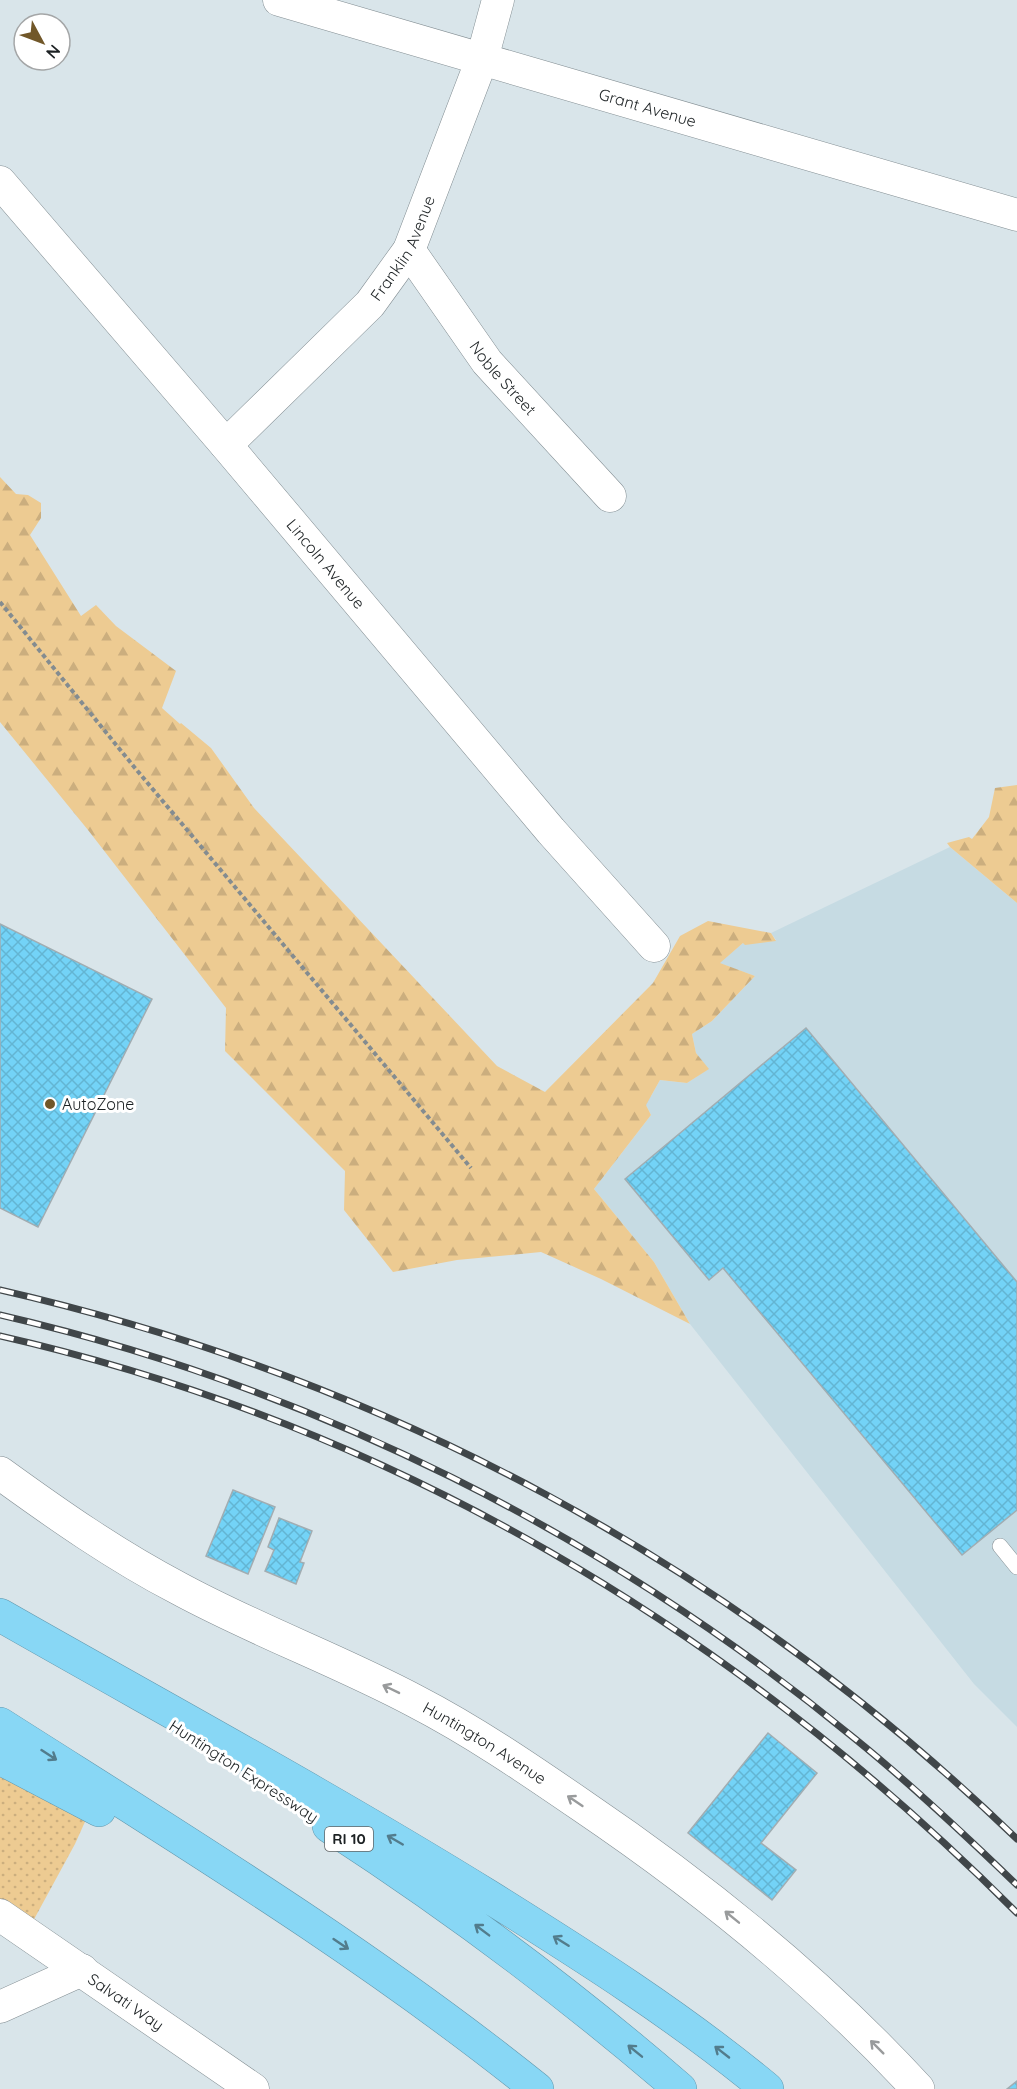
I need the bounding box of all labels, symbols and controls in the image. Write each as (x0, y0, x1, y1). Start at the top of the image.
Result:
north arrow (12, 12, 72, 72)
text: N (42, 41, 65, 63)
street label: Grant Avenue (597, 84, 699, 131)
street label: Franklin Avenue (366, 192, 439, 305)
street label: Noble Street (465, 337, 541, 419)
street label: Lincoln Avenue (283, 515, 369, 613)
place label: AutoZone (62, 1094, 134, 1114)
marker: AutoZone (43, 1097, 57, 1111)
one-way arrow (382, 1683, 400, 1694)
street label: Huntington Avenue (420, 1697, 550, 1788)
street label: Huntington Expressway (166, 1715, 322, 1827)
one-way arrow (40, 1750, 57, 1762)
one-way arrow (567, 1795, 584, 1807)
road number: RI 10 (325, 1827, 373, 1851)
one-way arrow (387, 1834, 404, 1846)
one-way arrow (725, 1910, 740, 1924)
one-way arrow (475, 1924, 491, 1937)
one-way arrow (553, 1935, 570, 1947)
one-way arrow (332, 1938, 348, 1950)
street label: Salvati Way (84, 1969, 168, 2035)
one-way arrow (869, 2040, 884, 2054)
one-way arrow (627, 2045, 643, 2058)
one-way arrow (714, 2046, 730, 2059)

